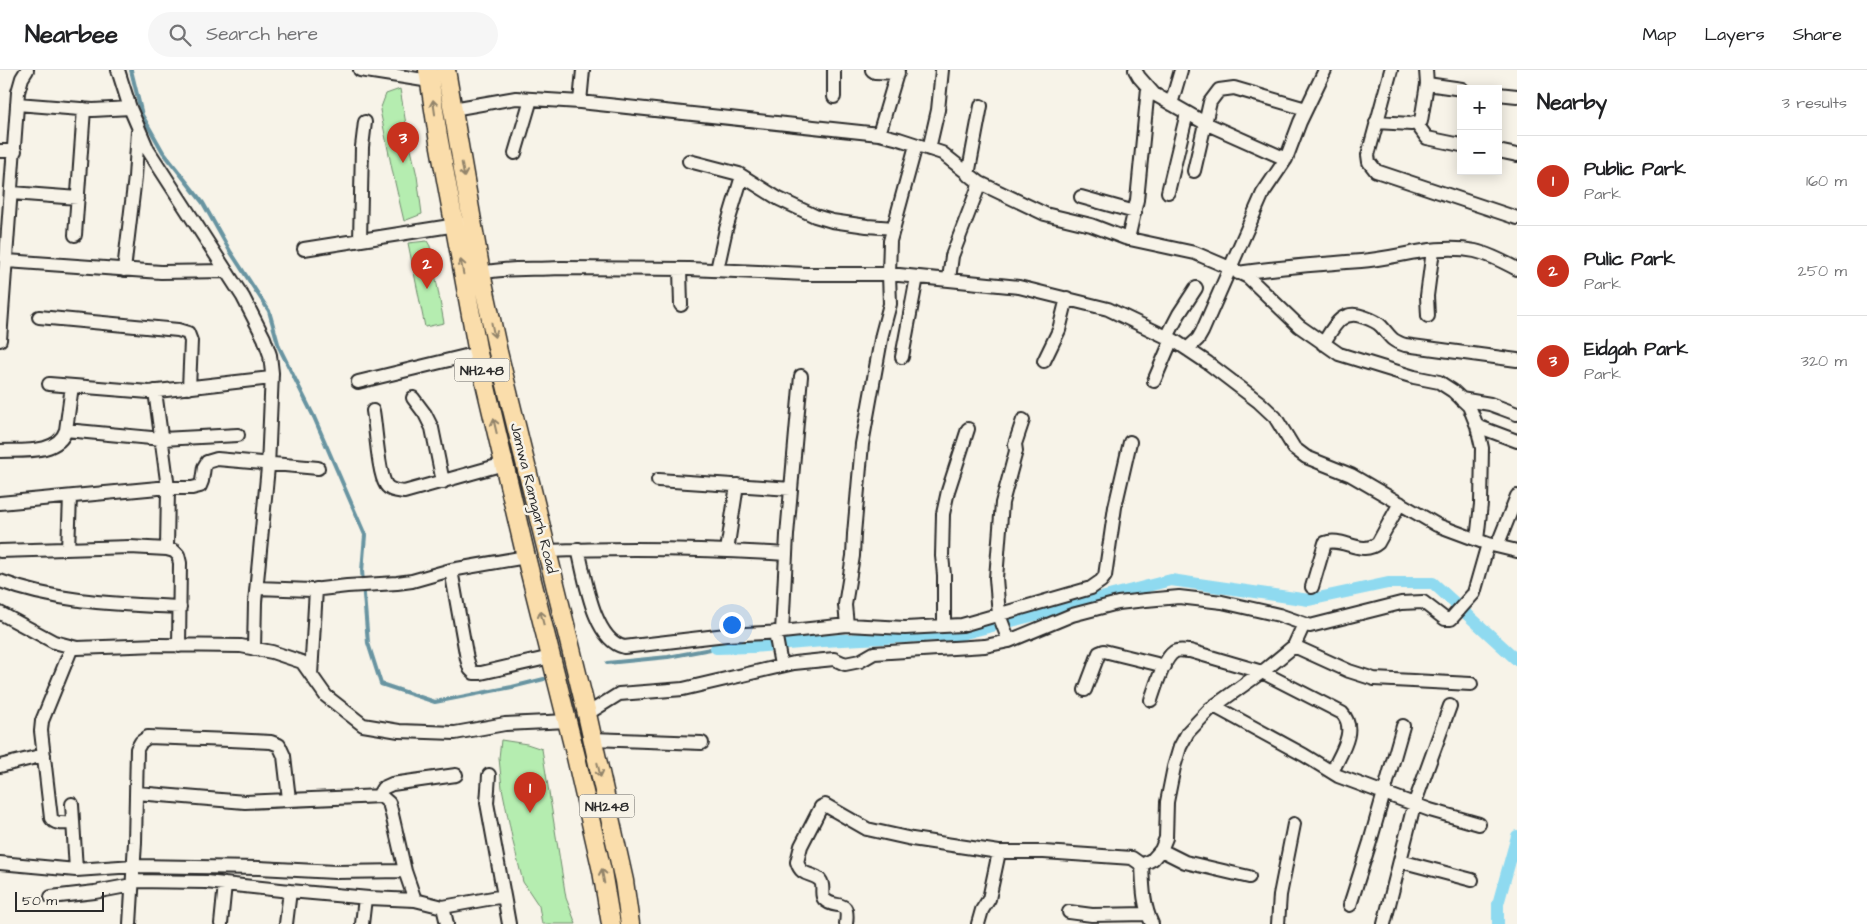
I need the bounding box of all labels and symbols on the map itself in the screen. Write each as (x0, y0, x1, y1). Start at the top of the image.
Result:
one-way arrow (429, 100, 439, 116)
pin: 3 (387, 122, 419, 163)
one-way arrow (459, 161, 469, 177)
pin: 2 (411, 248, 443, 289)
one-way arrow (457, 260, 466, 276)
one-way arrow (489, 321, 498, 337)
road number: NH248 (454, 358, 510, 382)
one-way arrow (490, 419, 499, 435)
street label: Jamwa Ramgarh Road (504, 421, 562, 576)
one-way arrow (536, 611, 546, 627)
your location (719, 612, 745, 638)
one-way arrow (595, 762, 605, 778)
pin: 1 (514, 772, 546, 813)
road number: NH248 (580, 794, 634, 818)
one-way arrow (598, 868, 607, 884)
scale bar (15, 889, 104, 912)

